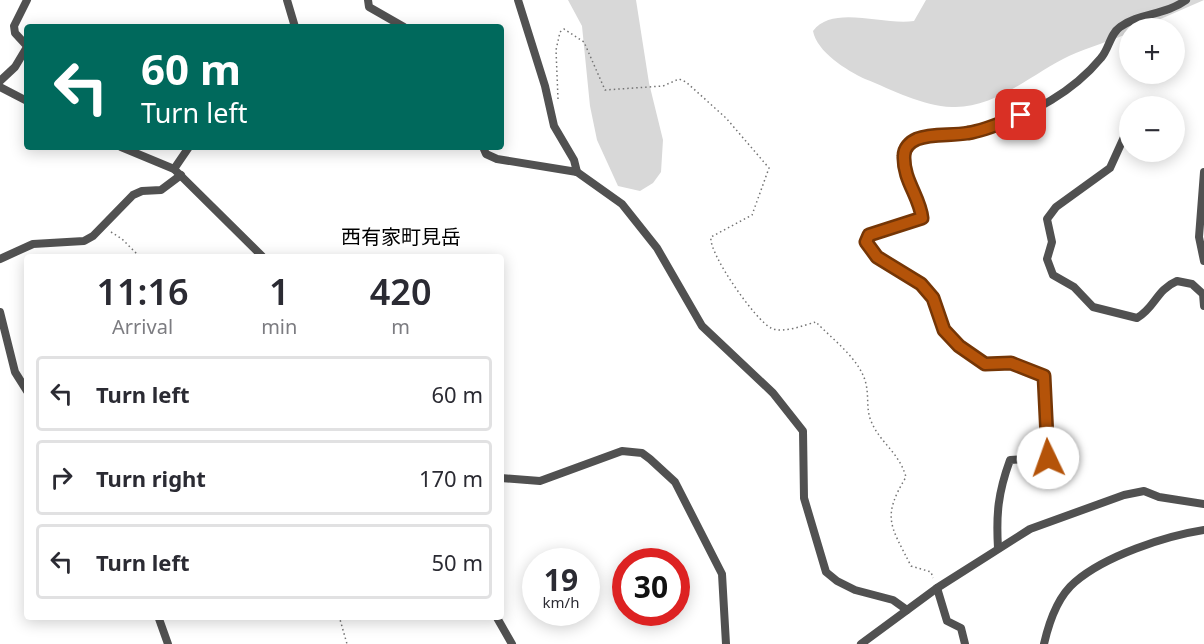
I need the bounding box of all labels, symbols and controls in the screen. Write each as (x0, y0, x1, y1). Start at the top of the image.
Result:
map controls (1119, 18, 1185, 162)
button: + (1119, 18, 1185, 84)
text: 60 m (141, 40, 241, 97)
icon: left (42, 48, 120, 126)
pin (995, 89, 1046, 140)
text: Turn left (141, 94, 247, 131)
button: − (1119, 96, 1185, 162)
icon: arrive (1004, 98, 1037, 131)
district label: 西有家町見岳 (341, 223, 461, 250)
text: 11:16 (96, 267, 189, 316)
text: 1 (269, 267, 290, 316)
text: 420 (370, 267, 432, 316)
text: Arrival (112, 313, 173, 340)
text: min (261, 313, 297, 340)
text: m (391, 313, 410, 340)
icon: left (45, 377, 78, 410)
text: Turn left (96, 379, 190, 409)
text: 60 m (432, 379, 483, 409)
position arrow (1016, 426, 1080, 490)
icon: right (45, 461, 78, 494)
text: Turn right (96, 463, 206, 493)
text: 170 m (419, 463, 483, 493)
icon: left (45, 545, 78, 578)
text: Turn left (96, 547, 190, 577)
text: 50 m (432, 547, 483, 577)
speed limit sign: 30 (612, 548, 690, 626)
text: 19 (544, 559, 578, 600)
text: km/h (543, 592, 579, 612)

